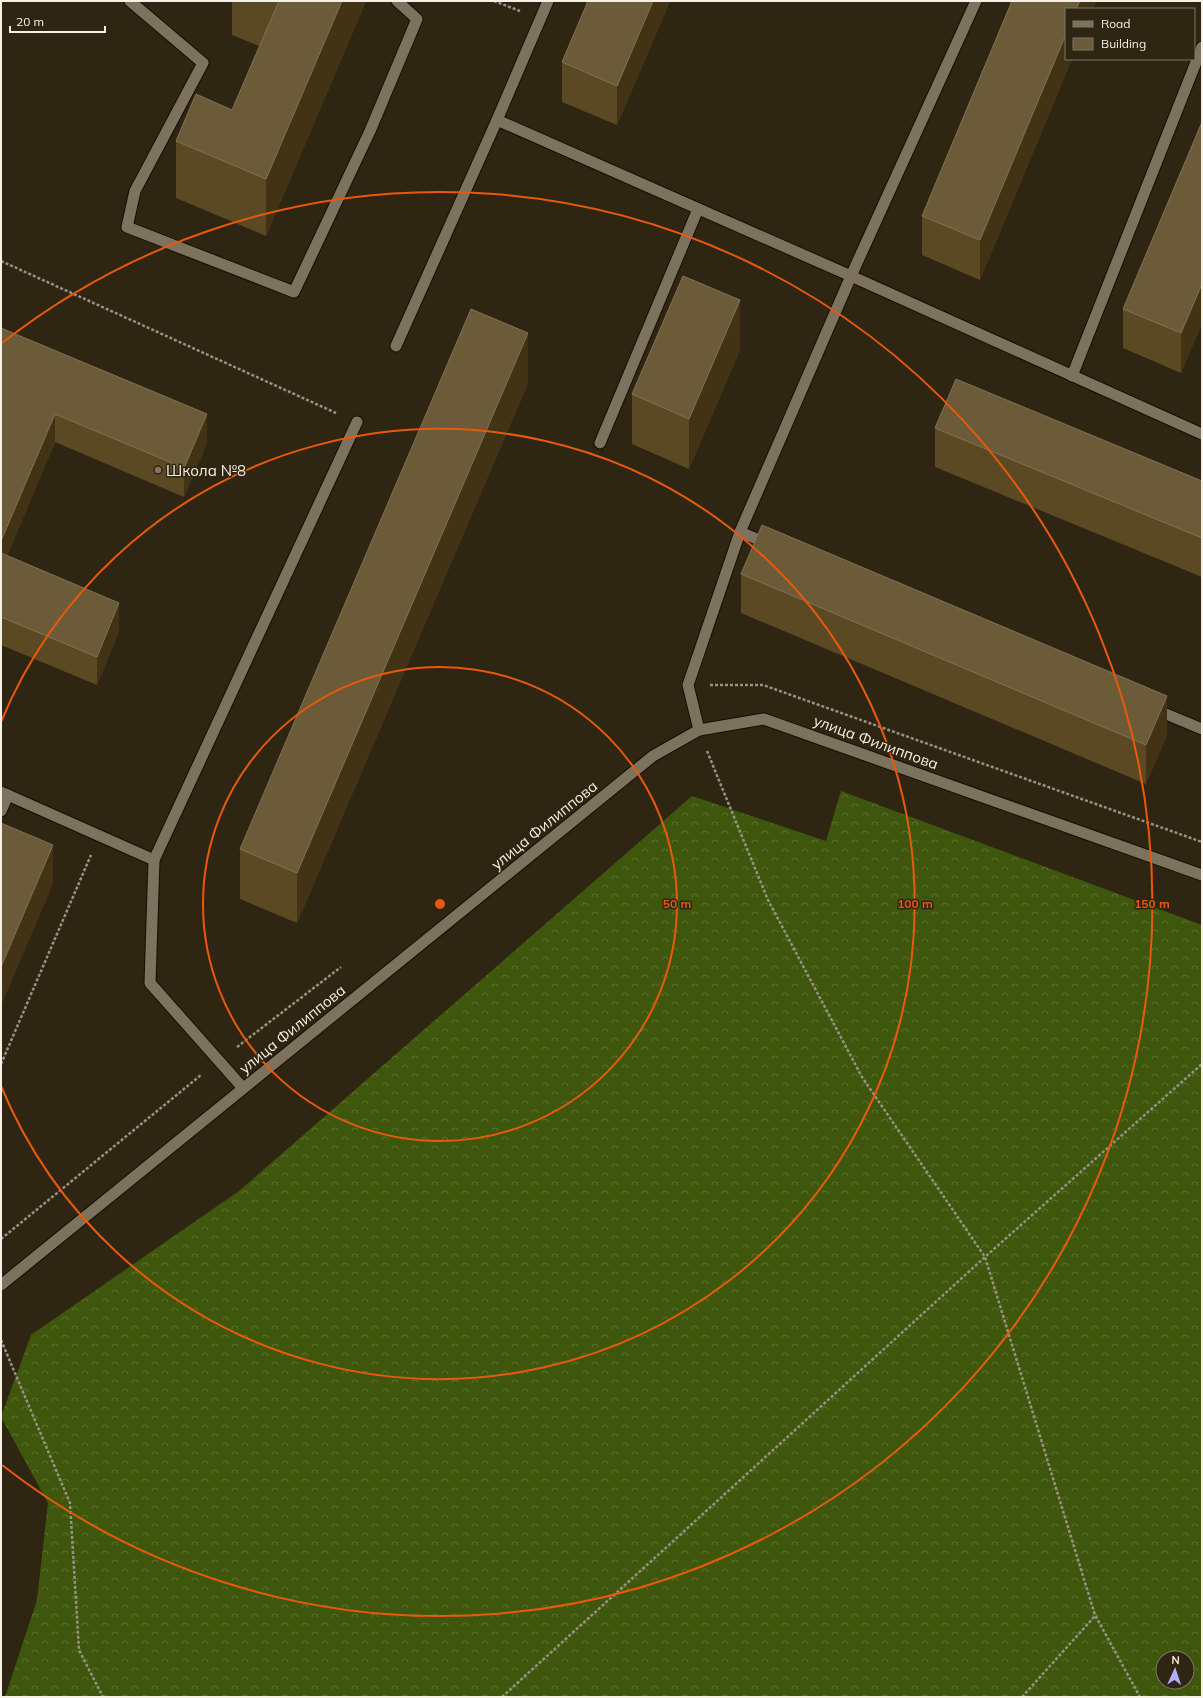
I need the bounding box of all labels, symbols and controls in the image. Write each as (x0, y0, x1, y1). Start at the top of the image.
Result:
scale bar (10, 8, 105, 34)
legend (1065, 8, 1195, 60)
text: 20 m (16, 14, 44, 29)
text: Road (1101, 16, 1130, 31)
text: Building (1101, 36, 1146, 51)
place label: Школа №8 (166, 461, 246, 480)
marker: Школа №8 (153, 465, 163, 475)
street label: улица Филиппова (811, 711, 941, 773)
street label: улица Филиппова (487, 776, 601, 874)
text: 50 m (663, 896, 691, 911)
text: 100 m (897, 896, 933, 911)
text: 150 m (1134, 896, 1170, 911)
centre of rings (433, 897, 447, 911)
street label: улица Филиппова (235, 980, 349, 1078)
north arrow (1155, 1650, 1195, 1690)
text: N (1171, 1653, 1180, 1667)

